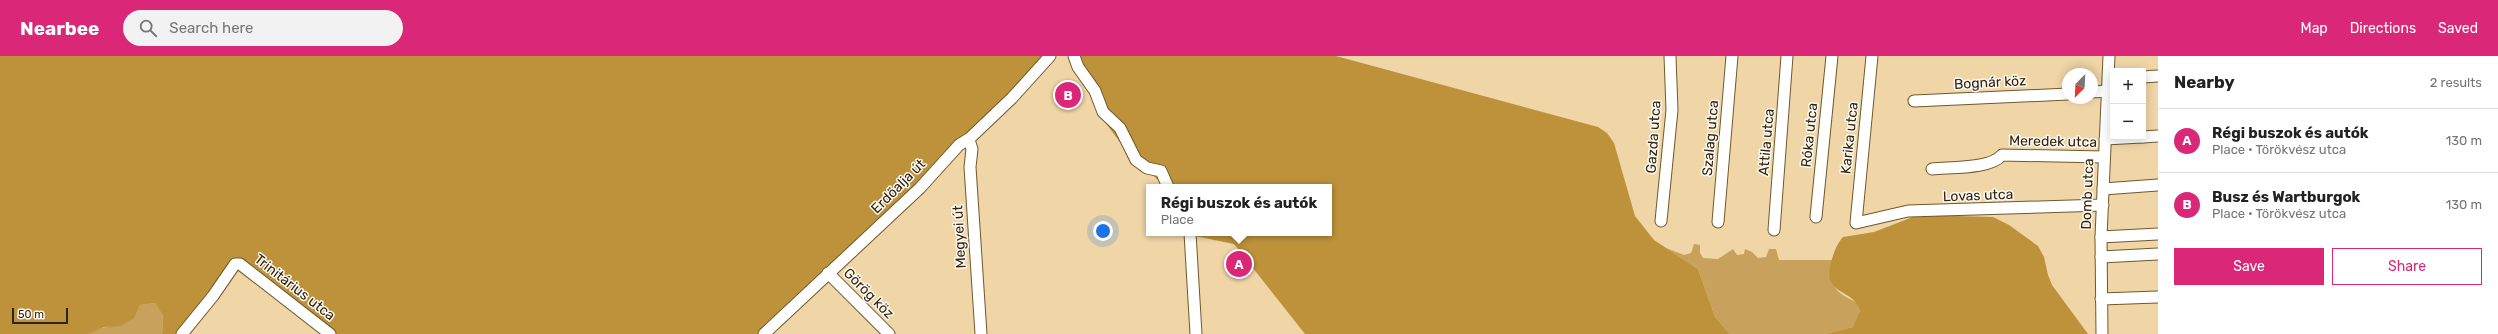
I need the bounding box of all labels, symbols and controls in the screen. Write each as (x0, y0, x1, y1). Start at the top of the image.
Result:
search box (123, 10, 403, 46)
text: Nearbee (20, 17, 99, 40)
icon: search (137, 17, 159, 39)
text: Search here (169, 19, 254, 37)
text: Map (2301, 20, 2328, 37)
text: Directions (2350, 20, 2416, 37)
text: Saved (2438, 20, 2478, 37)
north arrow (2062, 68, 2098, 104)
map controls (2110, 68, 2146, 140)
button: + (2110, 68, 2146, 104)
street label: Bognár köz (1953, 72, 2027, 93)
text: Nearby (2174, 72, 2235, 92)
text: 2 results (2430, 75, 2482, 90)
pin: B (1055, 80, 1081, 110)
street label: Gazda utca (1642, 100, 1665, 174)
street label: Szalag utca (1699, 100, 1722, 177)
street label: Karika utca (1837, 101, 1862, 175)
street label: Róka utca (1798, 102, 1821, 168)
button: − (2110, 104, 2146, 140)
street label: Attila utca (1755, 108, 1778, 176)
text: Régi buszok és autók (2212, 124, 2369, 142)
street label: Meredek utca (2009, 132, 2097, 151)
text: A (2182, 133, 2192, 148)
text: 130 m (2446, 133, 2482, 148)
text: Place · Törökvész utca (2212, 142, 2346, 157)
street label: Erdőalja út (868, 155, 929, 217)
street label: Domb utca (2078, 158, 2097, 230)
popup (1146, 184, 1332, 236)
street label: Lovas utca (1942, 186, 2014, 205)
text: Busz és Wartburgok (2212, 188, 2360, 206)
text: Régi buszok és autók (1161, 194, 1317, 212)
text: B (2182, 197, 2192, 212)
text: 130 m (2446, 197, 2482, 212)
street label: Megyei út (949, 204, 970, 269)
text: Place · Törökvész utca (2212, 206, 2346, 221)
text: Place (1161, 212, 1194, 227)
your location (1093, 221, 1113, 241)
button: Save (2174, 248, 2324, 285)
button: Share (2332, 248, 2482, 285)
pin: A (1226, 249, 1252, 279)
street label: Trinitárius utca (251, 251, 338, 324)
street label: Görög köz (840, 265, 897, 322)
scale bar (12, 306, 68, 325)
text: 50 m (18, 308, 44, 321)

